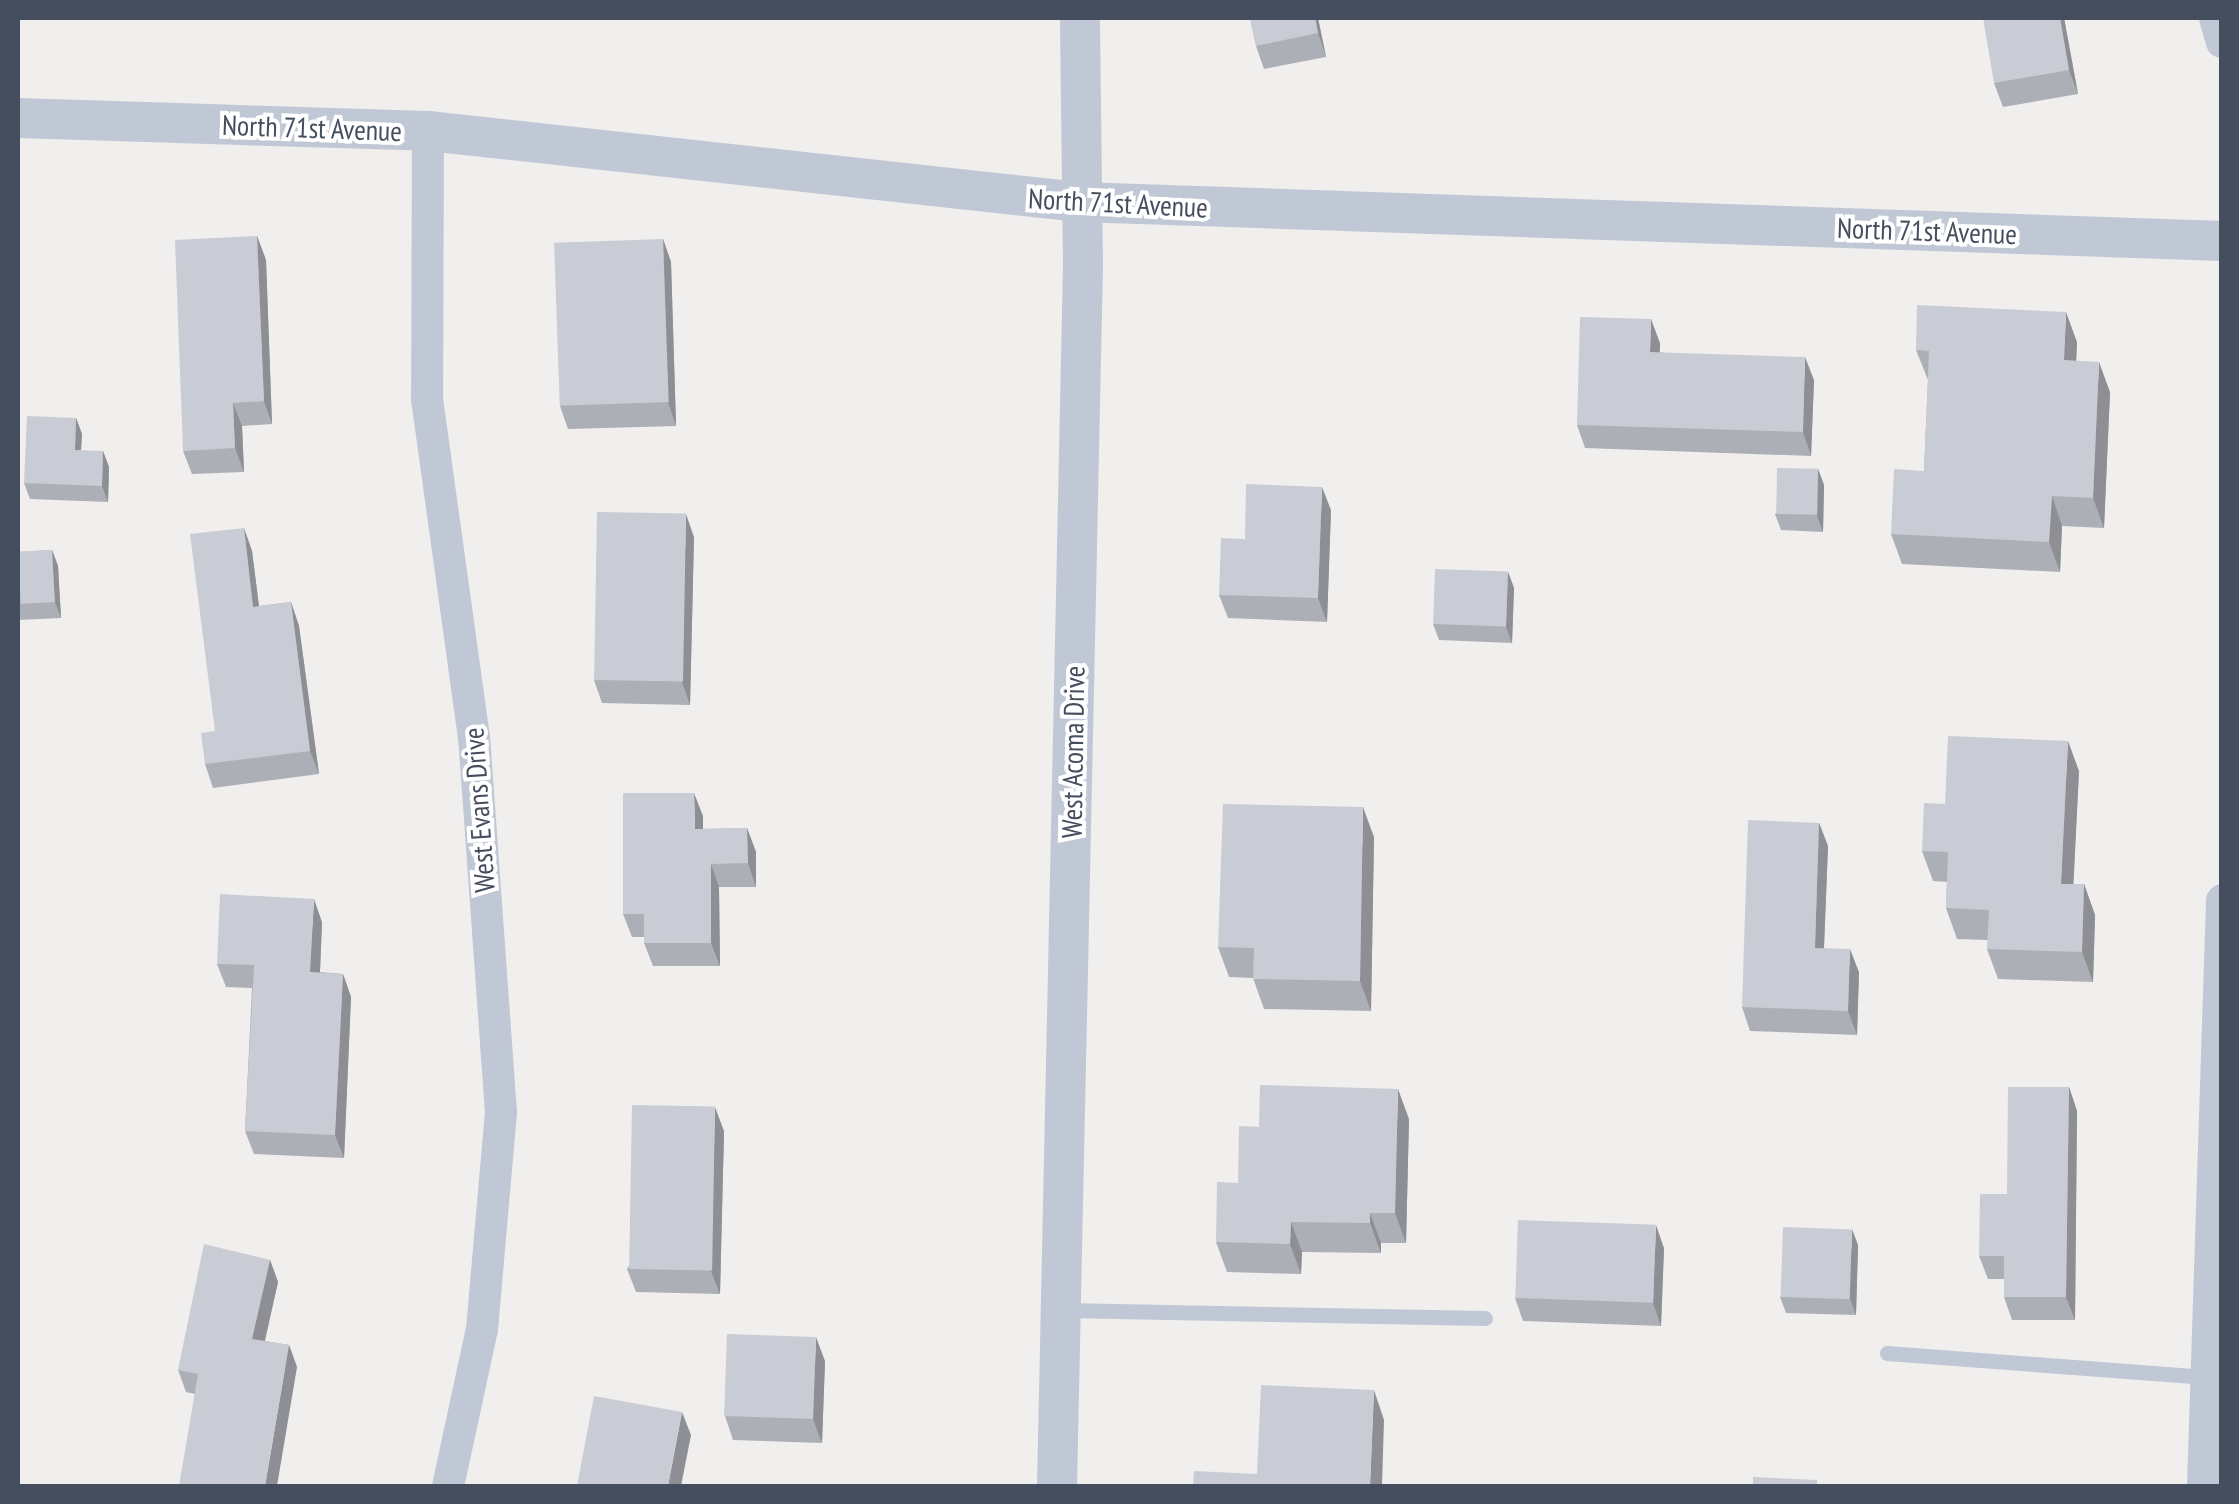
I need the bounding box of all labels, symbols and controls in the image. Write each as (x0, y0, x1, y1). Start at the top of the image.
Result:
street label: North 71st Avenue (221, 108, 403, 148)
street label: North 71st Avenue (1027, 181, 1209, 225)
street label: North 71st Avenue (1836, 211, 2018, 251)
street label: West Acoma Drive (1055, 665, 1091, 839)
street label: West Evans Drive (456, 726, 502, 894)

